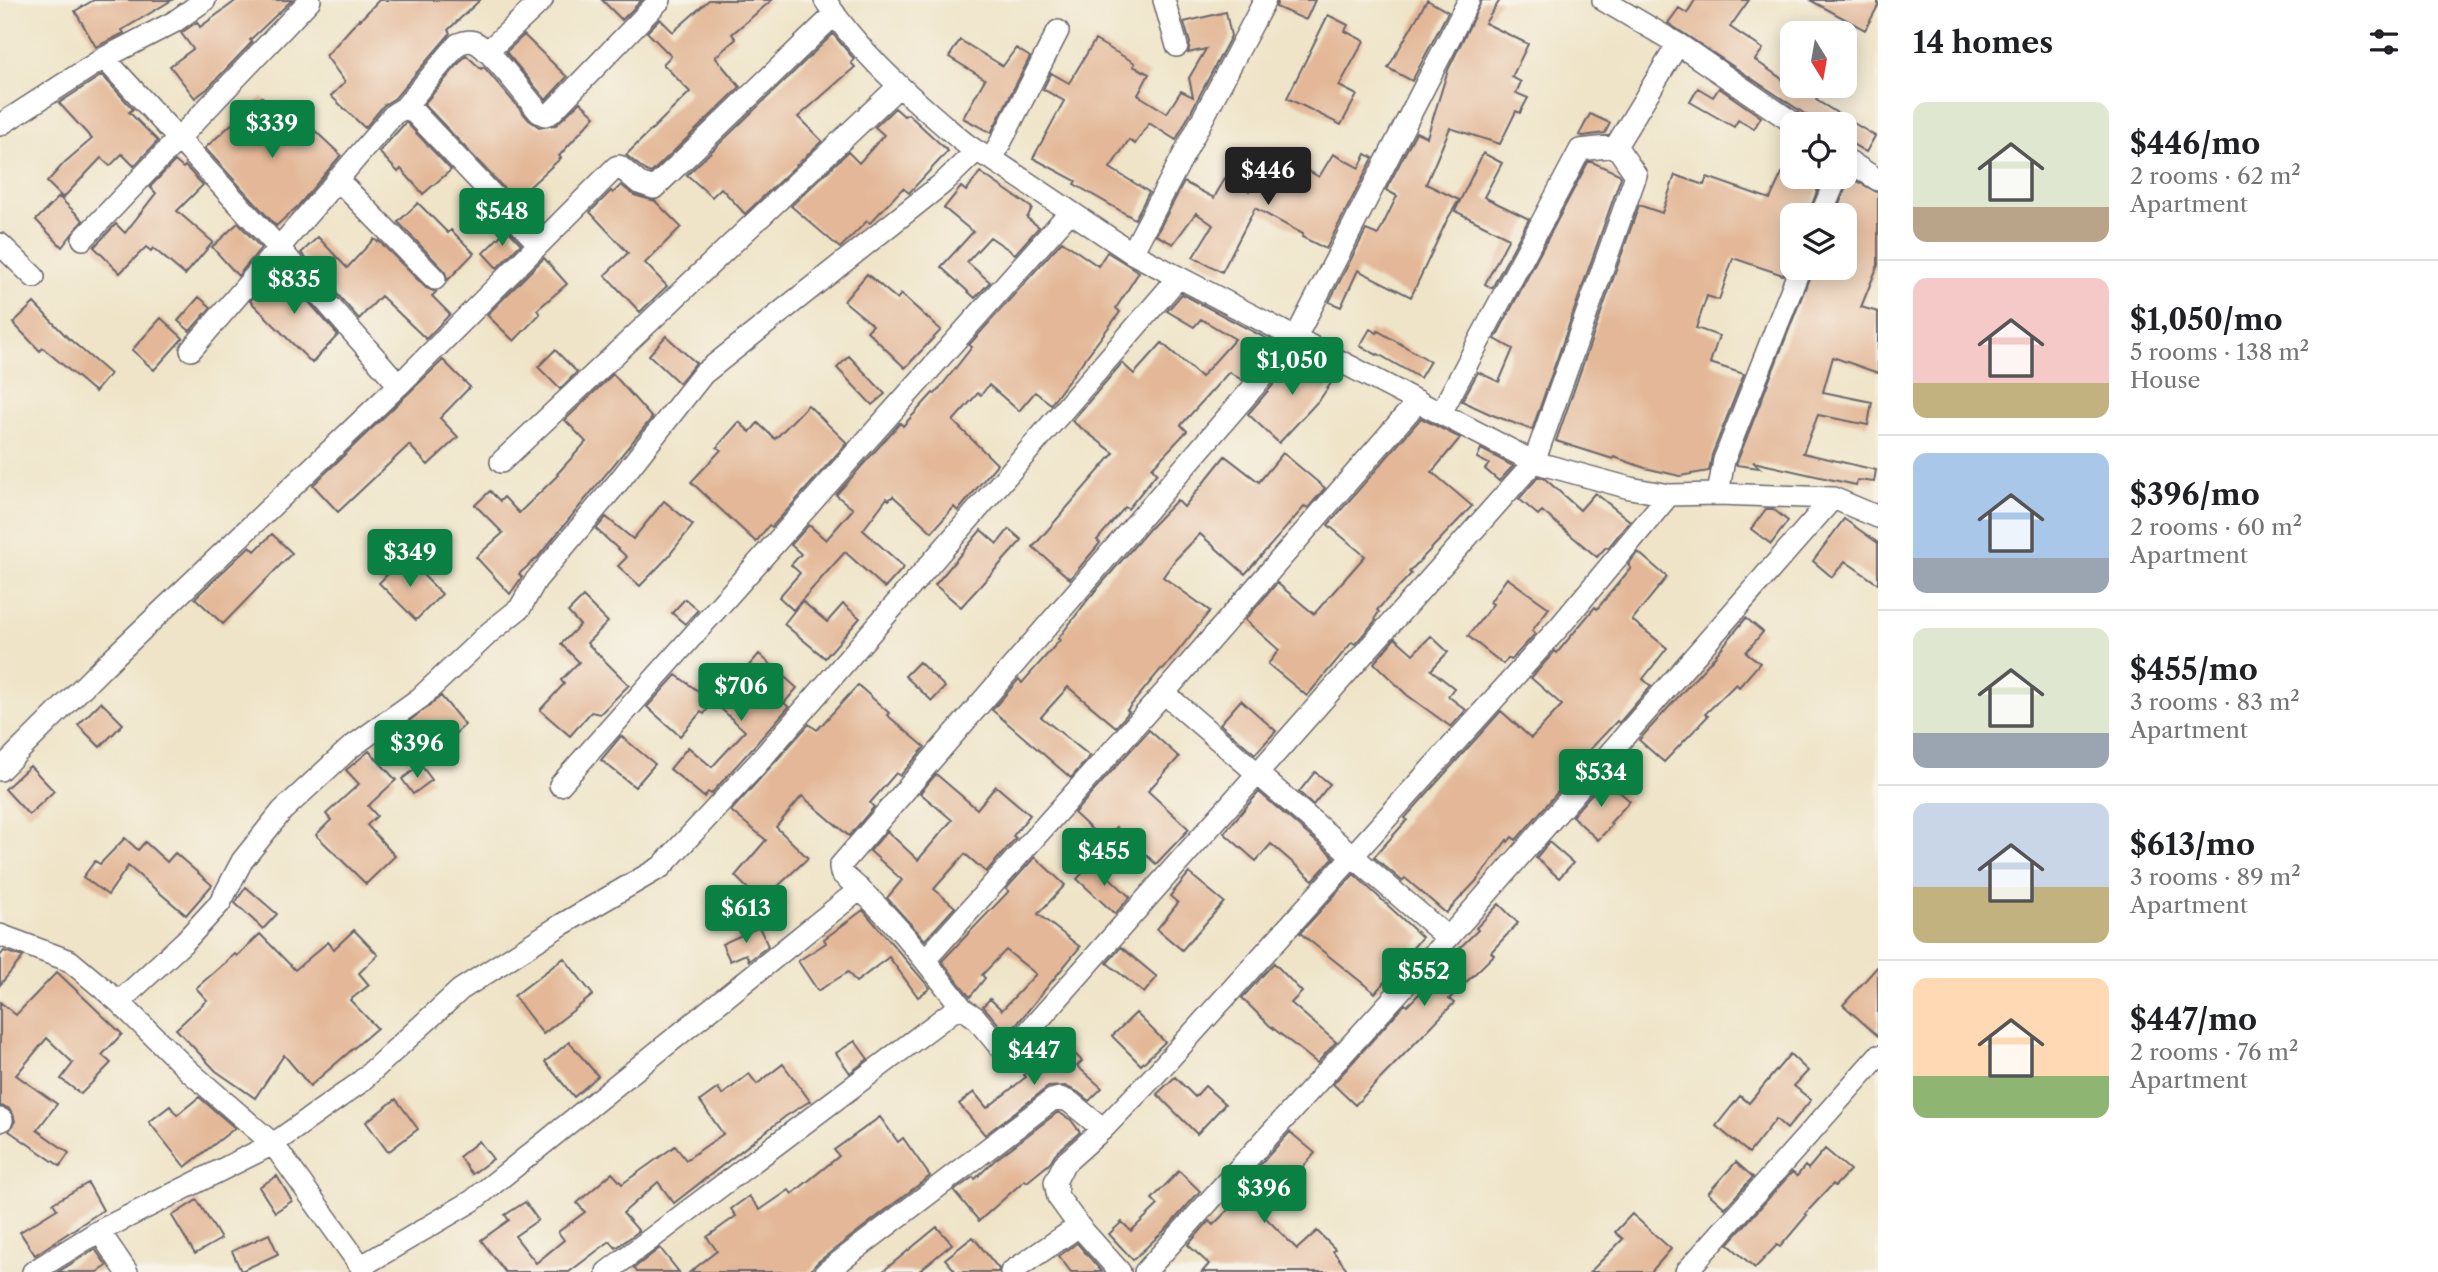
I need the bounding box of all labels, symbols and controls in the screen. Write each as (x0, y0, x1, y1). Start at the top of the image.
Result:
north arrow (1780, 21, 1857, 98)
map controls (1780, 21, 1857, 280)
icon: filters (2365, 23, 2403, 61)
text: 14 homes (1913, 24, 2053, 61)
pin: $339 (231, 100, 313, 160)
text: $339 (246, 109, 298, 137)
button: locate (1780, 112, 1857, 189)
text: $446/mo (2130, 125, 2260, 162)
icon: home (1969, 130, 2053, 214)
pin: $446 (1227, 148, 1309, 207)
text: $446 (1241, 156, 1295, 184)
text: 2 rooms · 62 m² (2130, 162, 2301, 190)
pin: $548 (461, 188, 543, 248)
text: Apartment (2130, 190, 2248, 218)
text: $548 (475, 197, 529, 225)
button: layers (1780, 203, 1857, 280)
pin: $835 (253, 256, 335, 316)
text: $835 (268, 265, 320, 293)
text: $1,050/mo (2130, 301, 2283, 338)
icon: home (1969, 306, 2053, 390)
pin: $1,050 (1235, 338, 1349, 397)
text: 5 rooms · 138 m² (2130, 338, 2309, 366)
text: $1,050 (1256, 346, 1328, 374)
text: House (2130, 366, 2200, 394)
text: $396/mo (2130, 476, 2260, 513)
icon: home (1969, 481, 2053, 565)
text: 2 rooms · 60 m² (2130, 513, 2302, 541)
pin: $349 (369, 530, 451, 589)
text: $349 (383, 538, 437, 566)
text: Apartment (2130, 541, 2248, 569)
text: $455/mo (2130, 651, 2258, 688)
icon: home (1969, 656, 2053, 740)
pin: $706 (700, 664, 782, 723)
text: $706 (714, 672, 768, 700)
text: 3 rooms · 83 m² (2130, 688, 2300, 716)
text: Apartment (2130, 716, 2248, 744)
pin: $396 (376, 720, 458, 780)
text: $396 (390, 729, 444, 757)
pin: $534 (1560, 750, 1642, 809)
text: $534 (1575, 758, 1627, 786)
text: $613/mo (2130, 826, 2255, 863)
pin: $455 (1063, 828, 1145, 888)
icon: home (1969, 831, 2053, 915)
text: $455 (1078, 837, 1130, 865)
text: 3 rooms · 89 m² (2130, 863, 2301, 891)
pin: $613 (705, 886, 787, 945)
text: Apartment (2130, 891, 2248, 919)
text: $613 (721, 894, 771, 922)
pin: $552 (1383, 948, 1465, 1008)
text: $552 (1398, 957, 1450, 985)
text: $447/mo (2130, 1001, 2257, 1038)
icon: home (1969, 1006, 2053, 1090)
pin: $447 (993, 1028, 1075, 1087)
text: $447 (1008, 1036, 1060, 1064)
text: 2 rooms · 76 m² (2130, 1038, 2298, 1066)
text: Apartment (2130, 1066, 2248, 1094)
pin: $396 (1223, 1166, 1305, 1225)
text: $396 (1237, 1174, 1291, 1202)

